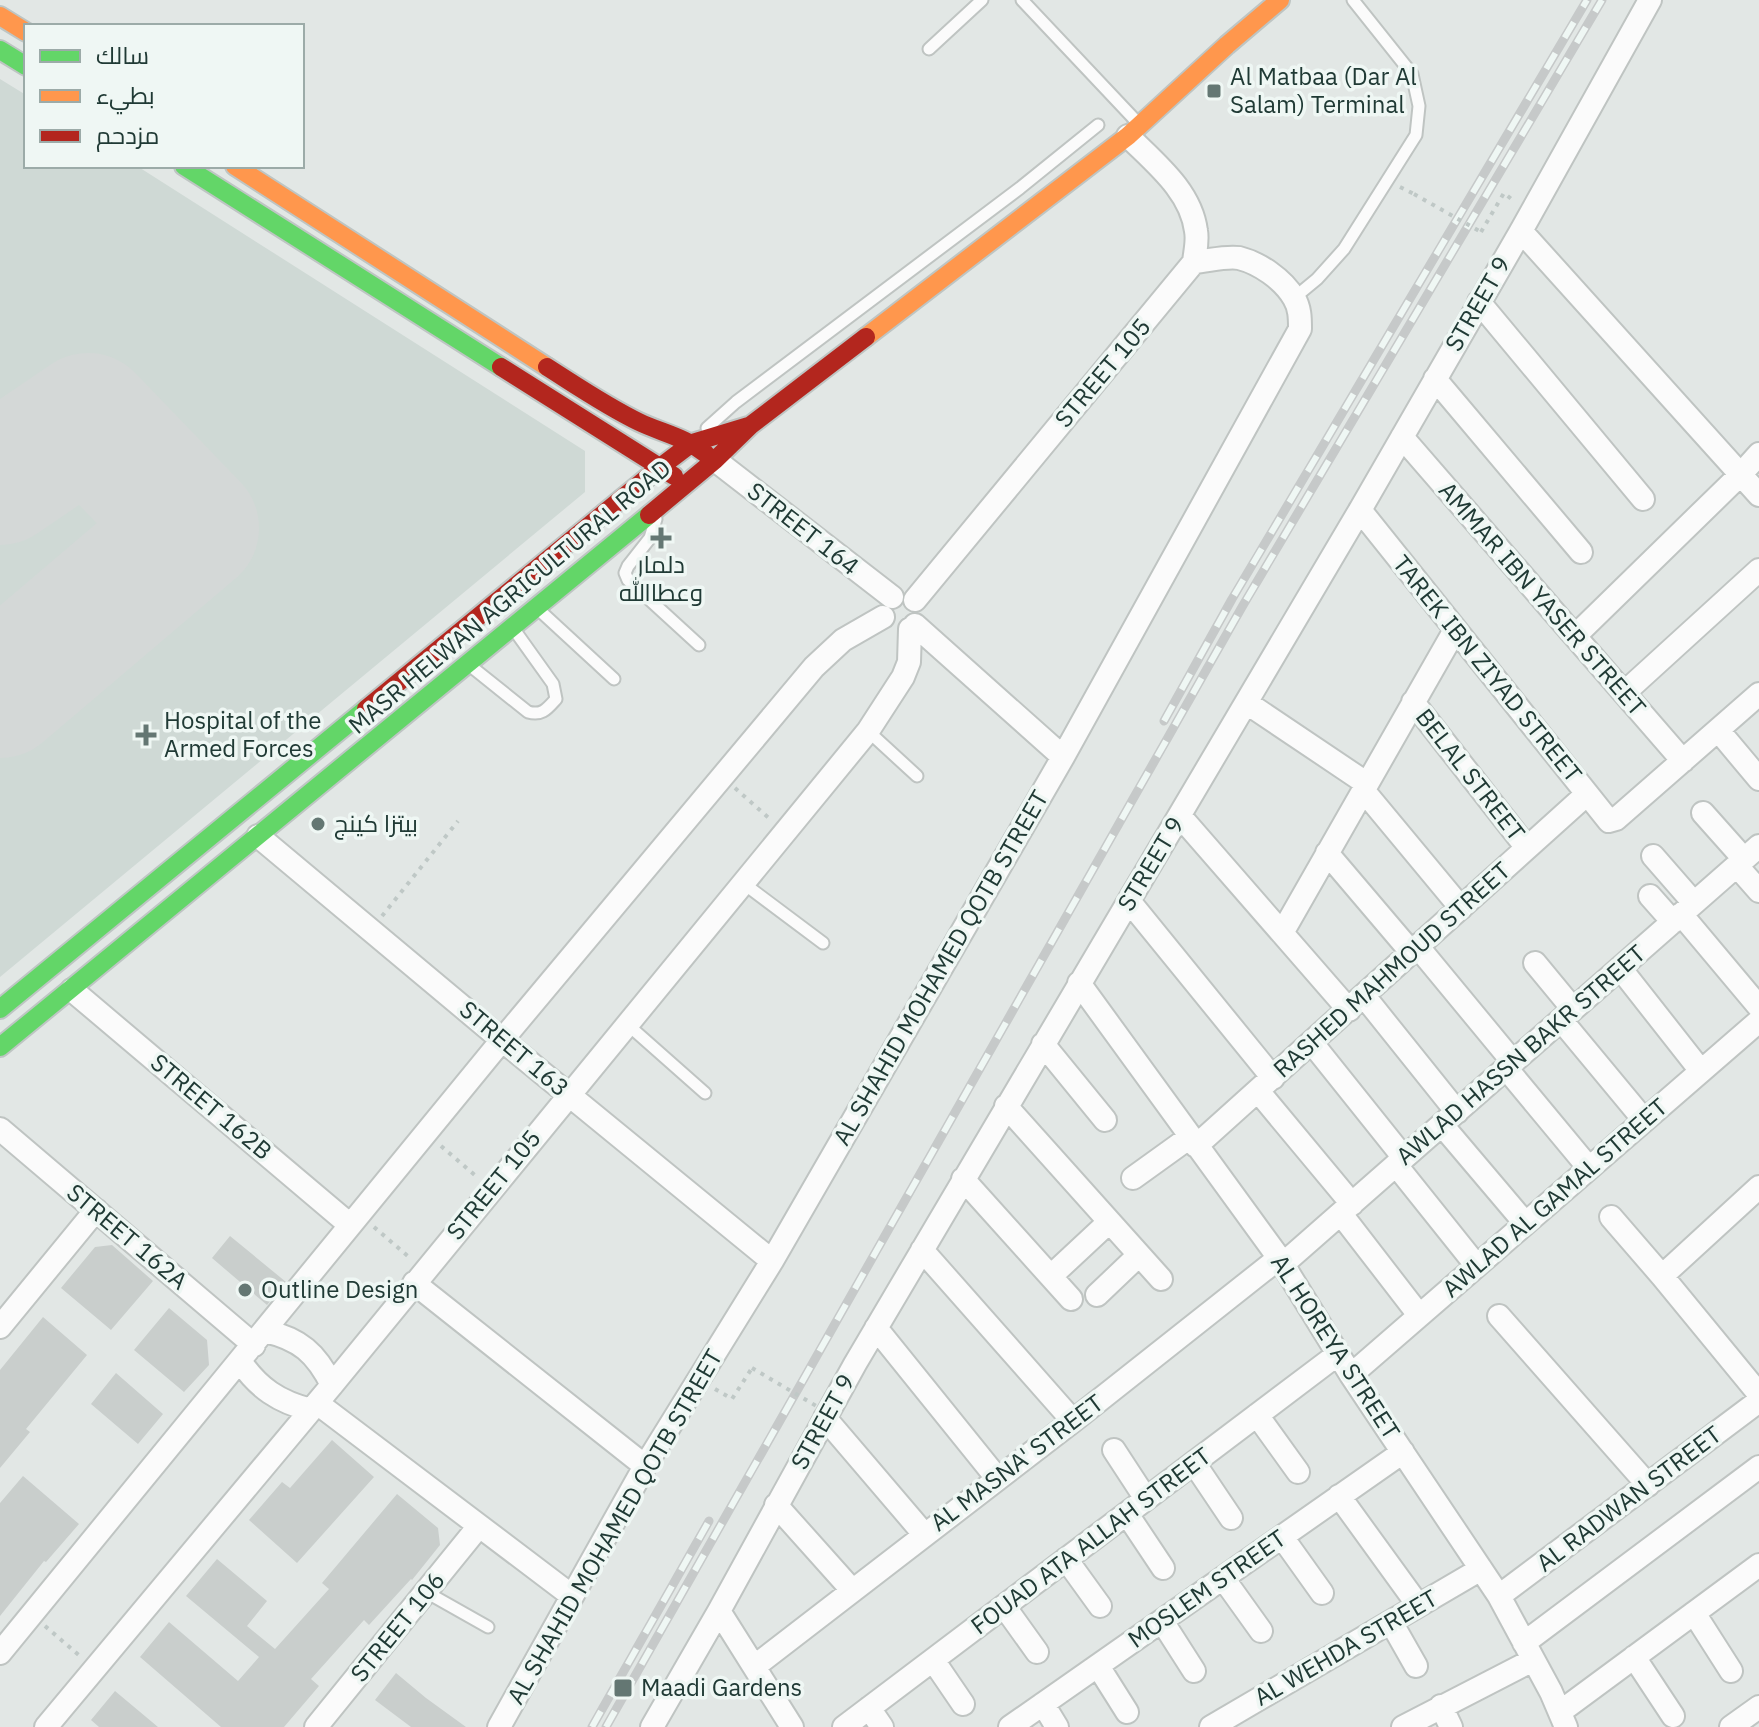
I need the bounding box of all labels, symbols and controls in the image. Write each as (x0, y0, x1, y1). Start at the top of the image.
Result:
legend (24, 24, 304, 168)
text: سالك (96, 39, 149, 71)
place label: Al Matbaa (Dar Al Salam) Terminal (1230, 60, 1417, 120)
text: بطيء (96, 79, 155, 115)
marker: Al Matbaa (Dar Al Salam) Terminal (1205, 82, 1223, 100)
text: مزدحم (96, 119, 159, 152)
street label: STREET 9 (1437, 250, 1517, 357)
street label: STREET 105 (1047, 311, 1157, 434)
street label: MASR HELWAN AGRICULTURAL ROAD (342, 452, 677, 741)
street label: STREET 164 (741, 475, 866, 582)
street label: AMMAR IBN YASER STREET (1432, 475, 1654, 722)
marker: دلمار وعطاالله (652, 529, 670, 547)
place label: دلمار وعطاالله (619, 548, 703, 608)
street label: TAREK IBN ZIYAD STREET (1386, 548, 1590, 789)
street label: BELAL STREET (1409, 702, 1533, 847)
place label: Hospital of the Armed Forces (164, 704, 321, 764)
marker: Hospital of the Armed Forces (135, 724, 157, 746)
street label: AL SHAHID MOHAMED QOTB STREET (825, 784, 1055, 1151)
place label: بيتزا كينج (334, 807, 418, 840)
street label: STREET 9 (1110, 810, 1191, 917)
marker: بيتزا كينج (309, 815, 327, 833)
street label: RASHED MAHMOUD STREET (1266, 854, 1517, 1084)
street label: AWLAD HASSN BAKR STREET (1389, 937, 1652, 1171)
street label: STREET 163 (453, 993, 576, 1103)
street label: STREET 162B (144, 1046, 279, 1166)
street label: AWLAD AL GAMAL STREET (1435, 1090, 1674, 1304)
street label: STREET 105 (439, 1123, 548, 1246)
street label: STREET 162A (60, 1176, 195, 1296)
street label: AL HOREYA STREET (1264, 1248, 1408, 1445)
place label: Outline Design (261, 1273, 418, 1305)
marker: Outline Design (236, 1281, 254, 1299)
street label: AL SHAHID MOHAMED QOTB STREET (499, 1343, 729, 1710)
street label: STREET 9 (783, 1368, 861, 1475)
street label: AL MASNA' STREET (923, 1386, 1110, 1538)
street label: AL RADWAN STREET (1529, 1418, 1728, 1578)
street label: FOUAD ATA ALLAH STREET (964, 1439, 1217, 1641)
street label: MOSLEM STREET (1121, 1522, 1292, 1655)
street label: STREET 106 (343, 1565, 452, 1688)
street label: AL WEHDA STREET (1248, 1581, 1443, 1713)
place label: Maadi Gardens (641, 1671, 802, 1703)
marker: Maadi Gardens (612, 1677, 634, 1699)

